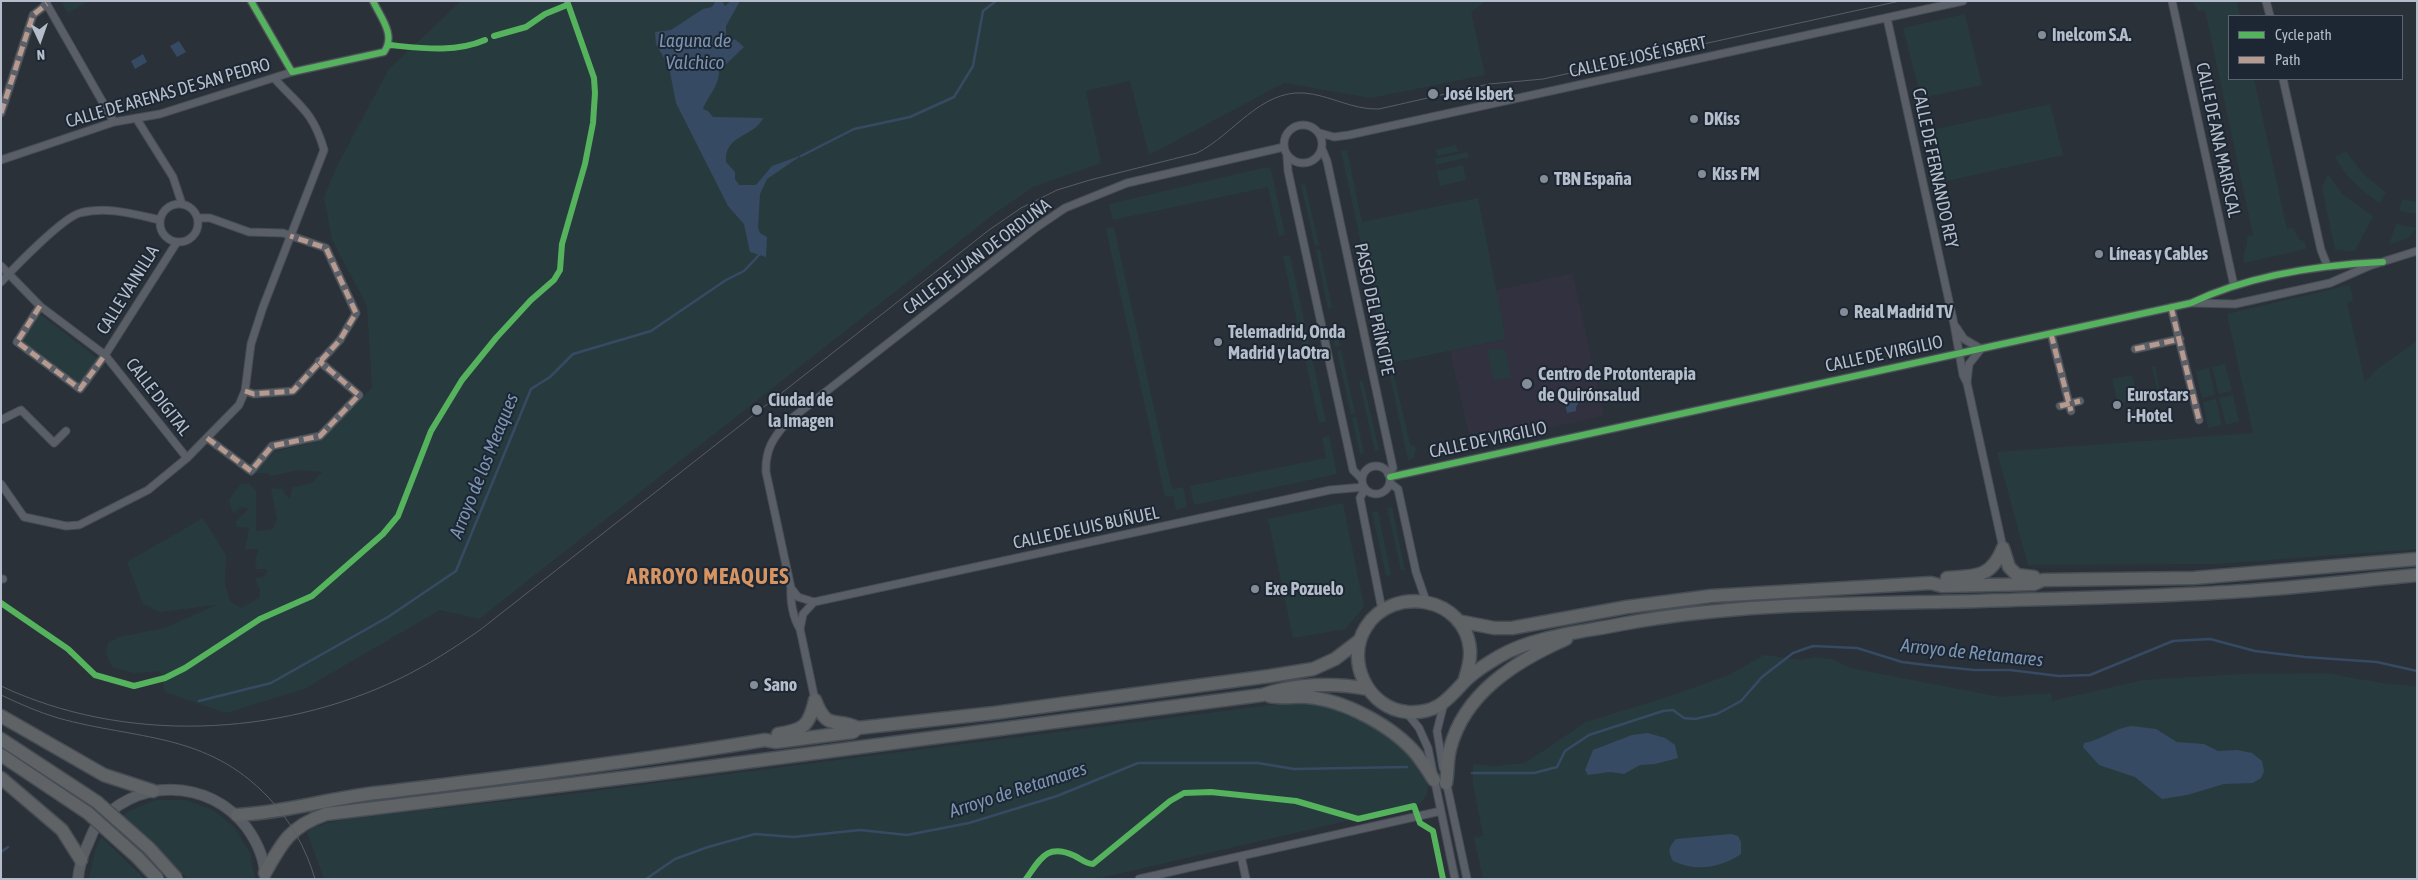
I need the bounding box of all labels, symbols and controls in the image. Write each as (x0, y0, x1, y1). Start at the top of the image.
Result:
north arrow (15, 15, 65, 65)
legend (2228, 15, 2403, 80)
place label: Inelcom S.A. (2052, 24, 2131, 46)
text: Cycle path (2275, 26, 2332, 43)
marker: Inelcom S.A. (2036, 29, 2048, 41)
water label: Laguna de Valchico (659, 30, 731, 74)
street label: CALLE DE JOSÉ ISBERT (1567, 32, 1709, 82)
text: N (36, 47, 45, 63)
text: Path (2275, 51, 2301, 68)
street label: CALLE DE ARENAS DE SAN PEDRO (63, 53, 273, 133)
street label: CALLE DE ANA MARISCAL (2191, 61, 2245, 219)
place label: José Isbert (1444, 83, 1513, 105)
street label: CALLE DE FERNANDO REY (1907, 86, 1963, 250)
marker: José Isbert (1426, 87, 1440, 101)
place label: DKiss (1704, 108, 1740, 130)
marker: DKiss (1688, 113, 1700, 125)
place label: Kiss FM (1712, 163, 1759, 185)
place label: TBN España (1554, 168, 1632, 190)
marker: Kiss FM (1696, 168, 1708, 180)
marker: TBN España (1538, 173, 1550, 185)
street label: CALLE DE JUAN DE ORDUÑA (899, 194, 1055, 320)
street label: PASEO DEL PRÍNCIPE (1349, 241, 1399, 377)
street label: CALLE VAINILLA (92, 242, 164, 338)
place label: Líneas y Cables (2109, 243, 2208, 265)
marker: Líneas y Cables (2093, 248, 2105, 260)
place label: Real Madrid TV (1854, 301, 1953, 323)
marker: Real Madrid TV (1838, 306, 1850, 318)
place label: Telemadrid, Onda Madrid y laOtra (1228, 321, 1345, 364)
street label: CALLE DE VIRGILIO (1823, 331, 1945, 377)
marker: Telemadrid, Onda Madrid y laOtra (1212, 336, 1224, 348)
street label: CALLE DIGITAL (121, 354, 195, 440)
place label: Centro de Protonterapia de Quirónsalud (1538, 363, 1696, 406)
marker: Centro de Protonterapia de Quirónsalud (1520, 377, 1534, 391)
place label: Eurostars i-Hotel (2127, 384, 2189, 426)
place label: Ciudad de la Imagen (768, 389, 834, 432)
water label: Arroyo de los Meaques (445, 390, 523, 542)
marker: Eurostars i-Hotel (2111, 399, 2123, 411)
marker: Ciudad de la Imagen (750, 403, 764, 417)
street label: CALLE DE VIRGILIO (1427, 417, 1549, 463)
street label: CALLE DE LUIS BUÑUEL (1011, 502, 1161, 554)
district label: ARROYO MEAQUES (625, 564, 791, 590)
place label: Exe Pozuelo (1265, 578, 1344, 600)
marker: Exe Pozuelo (1249, 583, 1261, 595)
water label: Arroyo de Retamares (1900, 634, 2044, 672)
place label: Sano (764, 674, 797, 696)
marker: Sano (748, 679, 760, 691)
water label: Arroyo de Retamares (946, 757, 1090, 823)

